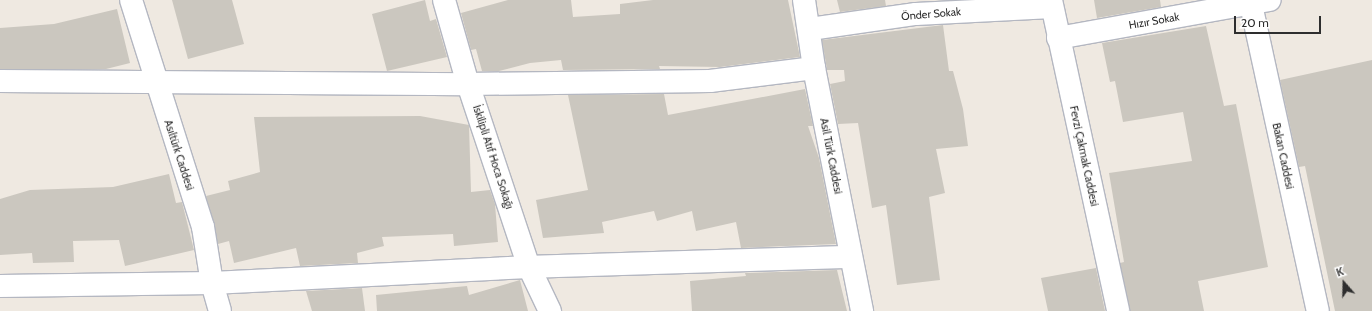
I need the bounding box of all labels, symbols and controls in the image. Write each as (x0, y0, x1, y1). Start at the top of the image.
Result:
street label: Önder Sokak (901, 5, 961, 23)
scale bar (1236, 8, 1323, 34)
street label: Hızır Sokak (1128, 10, 1180, 32)
text: 20 m (1241, 15, 1269, 30)
street label: İskilipli Atıf Hoca Sokağı (470, 103, 516, 211)
street label: Fevzi Çakmak Caddesi (1067, 105, 1101, 207)
street label: Asil Türk Caddesi (817, 117, 845, 195)
street label: Asıltürk Caddesi (161, 118, 197, 192)
street label: Bakan Caddesi (1270, 122, 1296, 190)
north arrow (1324, 263, 1364, 303)
text: K (1334, 264, 1346, 279)

